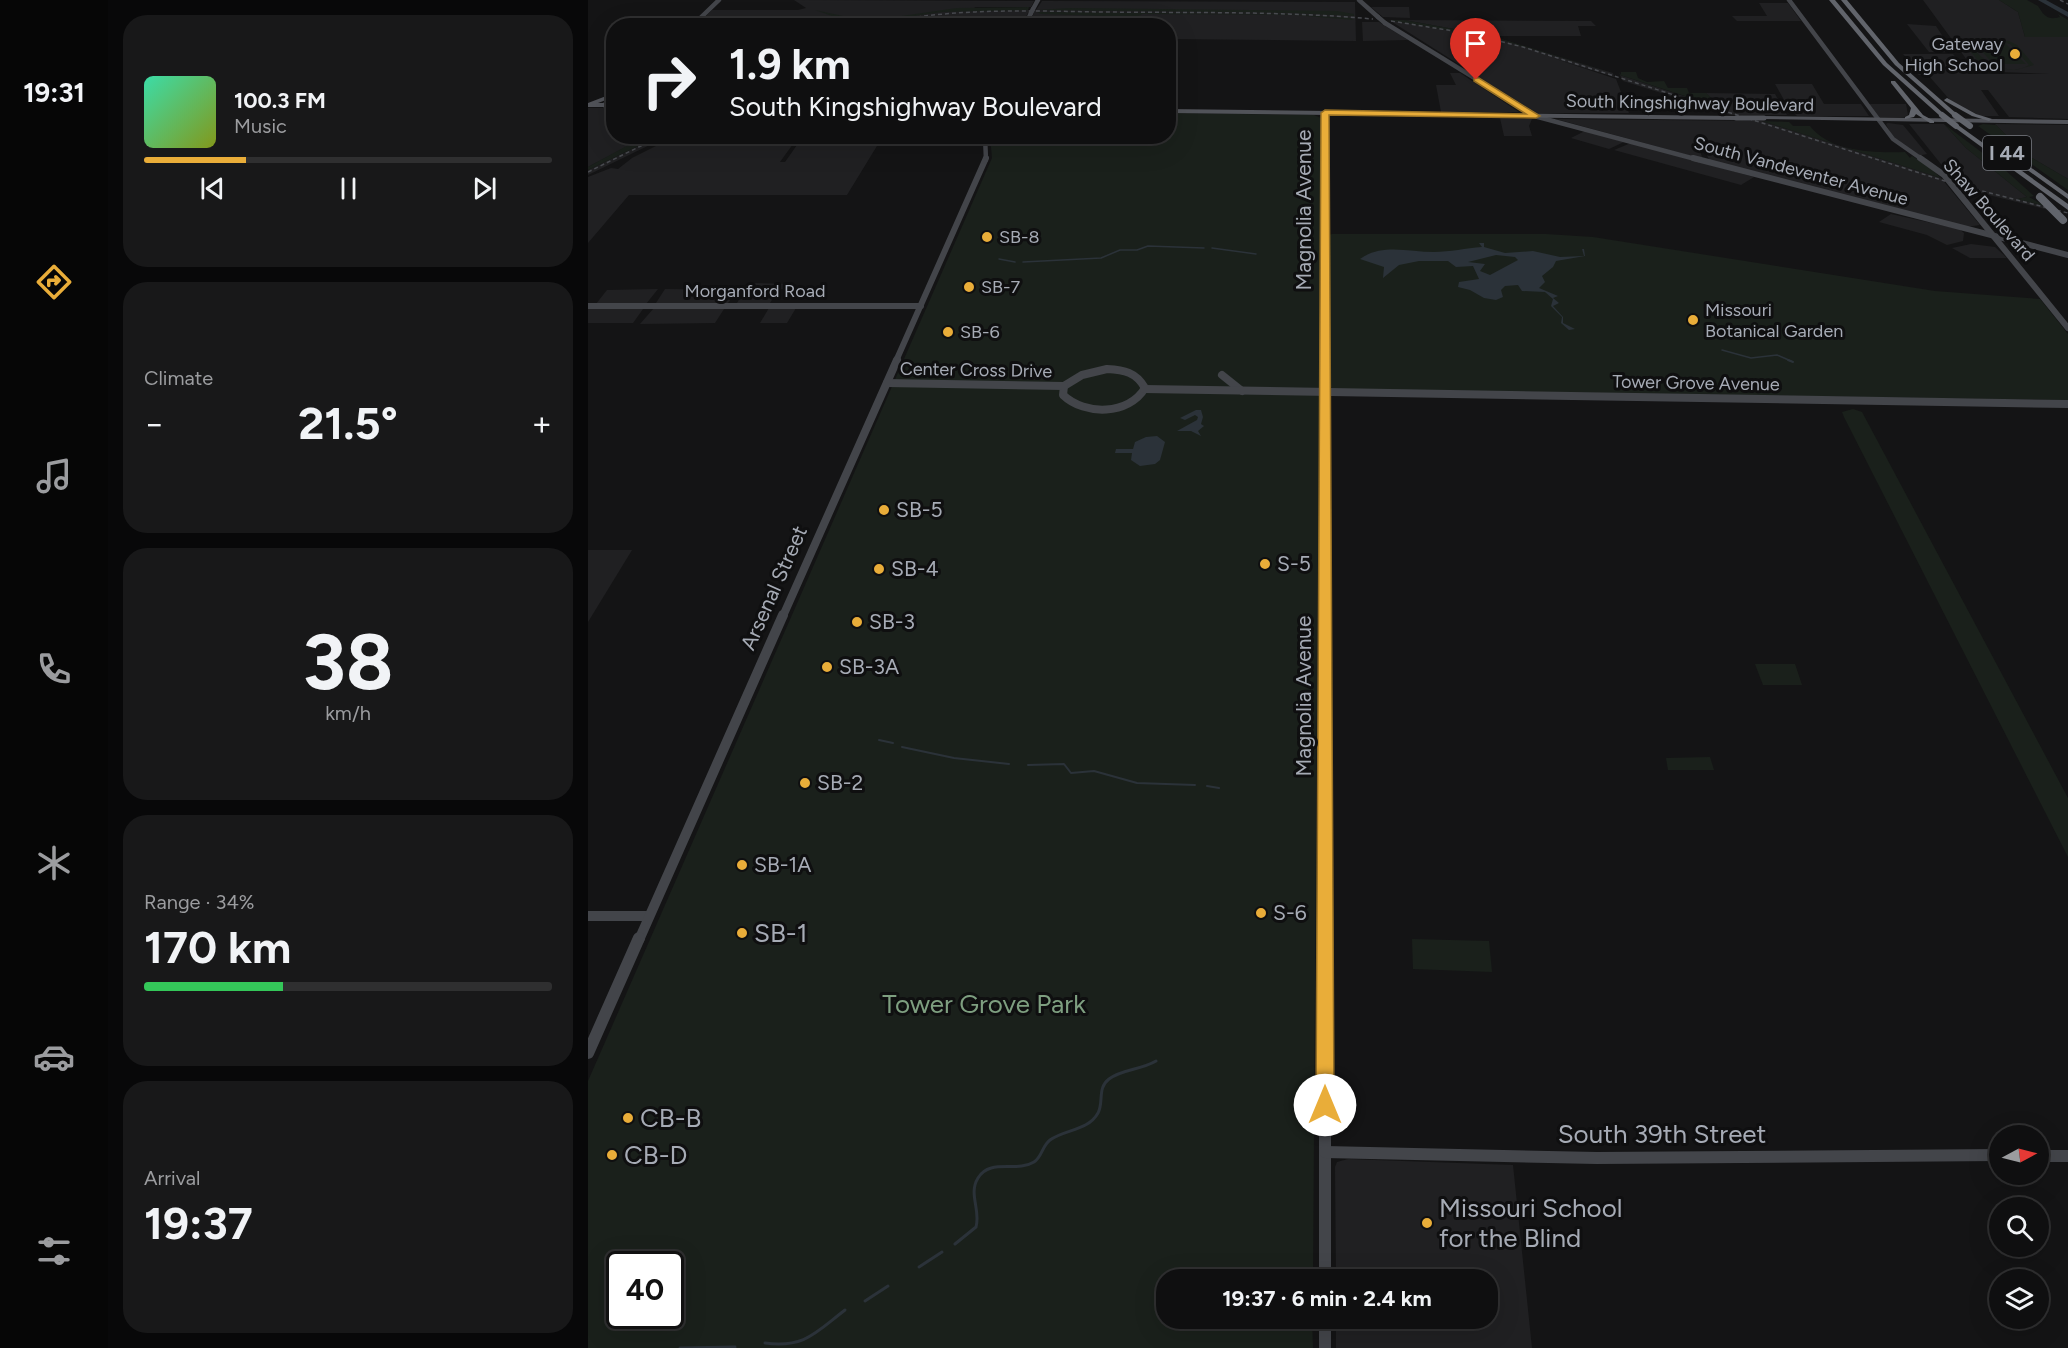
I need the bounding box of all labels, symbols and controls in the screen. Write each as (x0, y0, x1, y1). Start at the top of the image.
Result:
pin (1450, 18, 1501, 80)
icon: arrive (1459, 27, 1492, 60)
place label: Gateway High School (1905, 33, 2004, 76)
text: 1.9 km (729, 39, 851, 90)
icon: right (630, 42, 708, 120)
marker: Gateway High School (2008, 47, 2022, 61)
text: 19:31 (23, 76, 85, 109)
text: 100.3 FM (234, 87, 326, 114)
text: South Kingshighway Boulevard (729, 90, 1102, 123)
street label: South Kingshighway Boulevard (1566, 90, 1814, 116)
text: Music (234, 114, 287, 138)
street label: Magnolia Avenue (1291, 129, 1316, 291)
street label: South Vandeventer Avenue (1691, 132, 1911, 210)
road number: I 44 (1983, 136, 2031, 170)
street label: Shaw Boulevard (1938, 154, 2040, 266)
icon: previous (196, 172, 229, 205)
icon: pause (332, 172, 365, 205)
icon: next (468, 172, 501, 205)
place label: SB-8 (999, 226, 1040, 248)
marker: SB-8 (980, 230, 994, 244)
icon: directions (33, 261, 75, 303)
place label: SB-7 (981, 276, 1021, 298)
street label: Morganford Road (684, 280, 826, 302)
marker: SB-7 (962, 280, 976, 294)
place label: Missouri Botanical Garden (1705, 299, 1843, 342)
marker: Missouri Botanical Garden (1686, 313, 1700, 327)
place label: SB-6 (960, 321, 1000, 343)
marker: SB-6 (941, 325, 955, 339)
street label: Center Cross Drive (900, 358, 1053, 382)
text: Climate (144, 366, 213, 390)
street label: Tower Grove Avenue (1612, 371, 1780, 395)
text: 21.5° (298, 396, 398, 450)
text: − (144, 404, 165, 443)
text: + (531, 404, 552, 443)
icon: music (33, 455, 75, 497)
place label: SB-5 (896, 497, 943, 522)
marker: SB-5 (877, 503, 891, 517)
street label: Arsenal Street (735, 522, 812, 654)
place label: S-5 (1277, 551, 1311, 576)
place label: SB-4 (891, 556, 939, 581)
marker: S-5 (1258, 557, 1272, 571)
marker: SB-4 (872, 562, 886, 576)
place label: SB-3 (869, 609, 915, 634)
text: 38 (302, 615, 394, 709)
marker: SB-3 (850, 615, 864, 629)
street label: Magnolia Avenue (1291, 615, 1316, 777)
icon: phone (33, 648, 75, 690)
place label: SB-3A (839, 654, 899, 679)
marker: SB-3A (820, 660, 834, 674)
text: km/h (325, 701, 371, 725)
place label: SB-2 (817, 770, 863, 795)
marker: SB-2 (798, 776, 812, 790)
icon: climate (33, 842, 75, 884)
place label: SB-1A (754, 852, 811, 877)
marker: SB-1A (735, 858, 749, 872)
text: Range · 34% (144, 890, 255, 914)
place label: S-6 (1273, 900, 1307, 925)
marker: S-6 (1254, 906, 1268, 920)
place label: SB-1 (754, 917, 807, 949)
text: 170 km (144, 920, 291, 974)
marker: SB-1 (735, 926, 749, 940)
park label: Tower Grove Park (882, 988, 1086, 1020)
icon: car (33, 1036, 75, 1078)
position arrow (1293, 1073, 1357, 1137)
place label: CB-B (640, 1102, 701, 1134)
marker: CB-B (621, 1111, 635, 1125)
street label: South 39th Street (1558, 1118, 1767, 1150)
north arrow (1989, 1125, 2049, 1185)
map controls (1989, 1125, 2049, 1329)
place label: CB-D (624, 1139, 687, 1171)
marker: CB-D (605, 1148, 619, 1162)
text: Arrival (144, 1166, 200, 1190)
place label: Missouri School for the Blind (1439, 1192, 1623, 1254)
text: 19:37 (144, 1196, 253, 1250)
button: search (1989, 1197, 2049, 1257)
marker: Missouri School for the Blind (1420, 1216, 1434, 1230)
icon: filters (33, 1230, 75, 1272)
speed limit sign: 40 (606, 1251, 684, 1329)
button: layers (1989, 1269, 2049, 1329)
text: 19:37 · 6 min · 2.4 km (1222, 1285, 1432, 1312)

